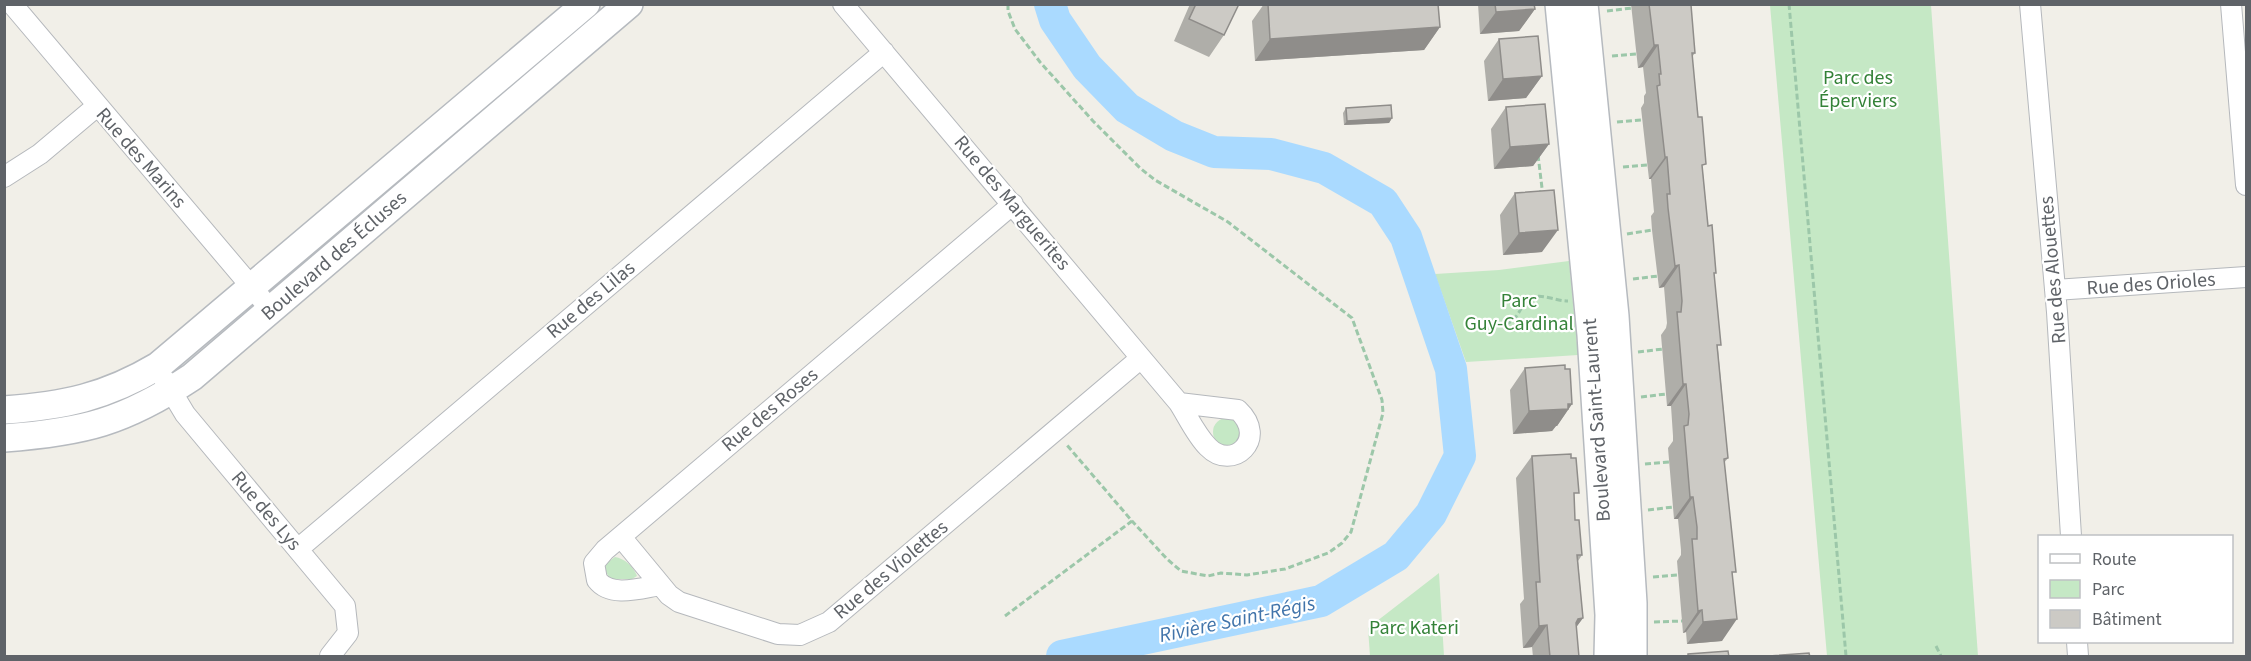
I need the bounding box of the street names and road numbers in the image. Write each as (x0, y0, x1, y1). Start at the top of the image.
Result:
street label: Rue des Marins (89, 101, 193, 215)
street label: Rue des Marguerites (947, 129, 1077, 277)
street label: Boulevard des Écluses (255, 185, 413, 327)
street label: Rue des Alouettes (2033, 195, 2073, 345)
street label: Rue des Lilas (541, 255, 641, 345)
street label: Rue des Orioles (2086, 266, 2216, 302)
street label: Boulevard Saint-Laurent (1576, 317, 1618, 523)
street label: Rue des Roses (716, 361, 824, 459)
street label: Rue des Lys (224, 465, 308, 557)
street label: Rue des Violettes (828, 514, 954, 626)

